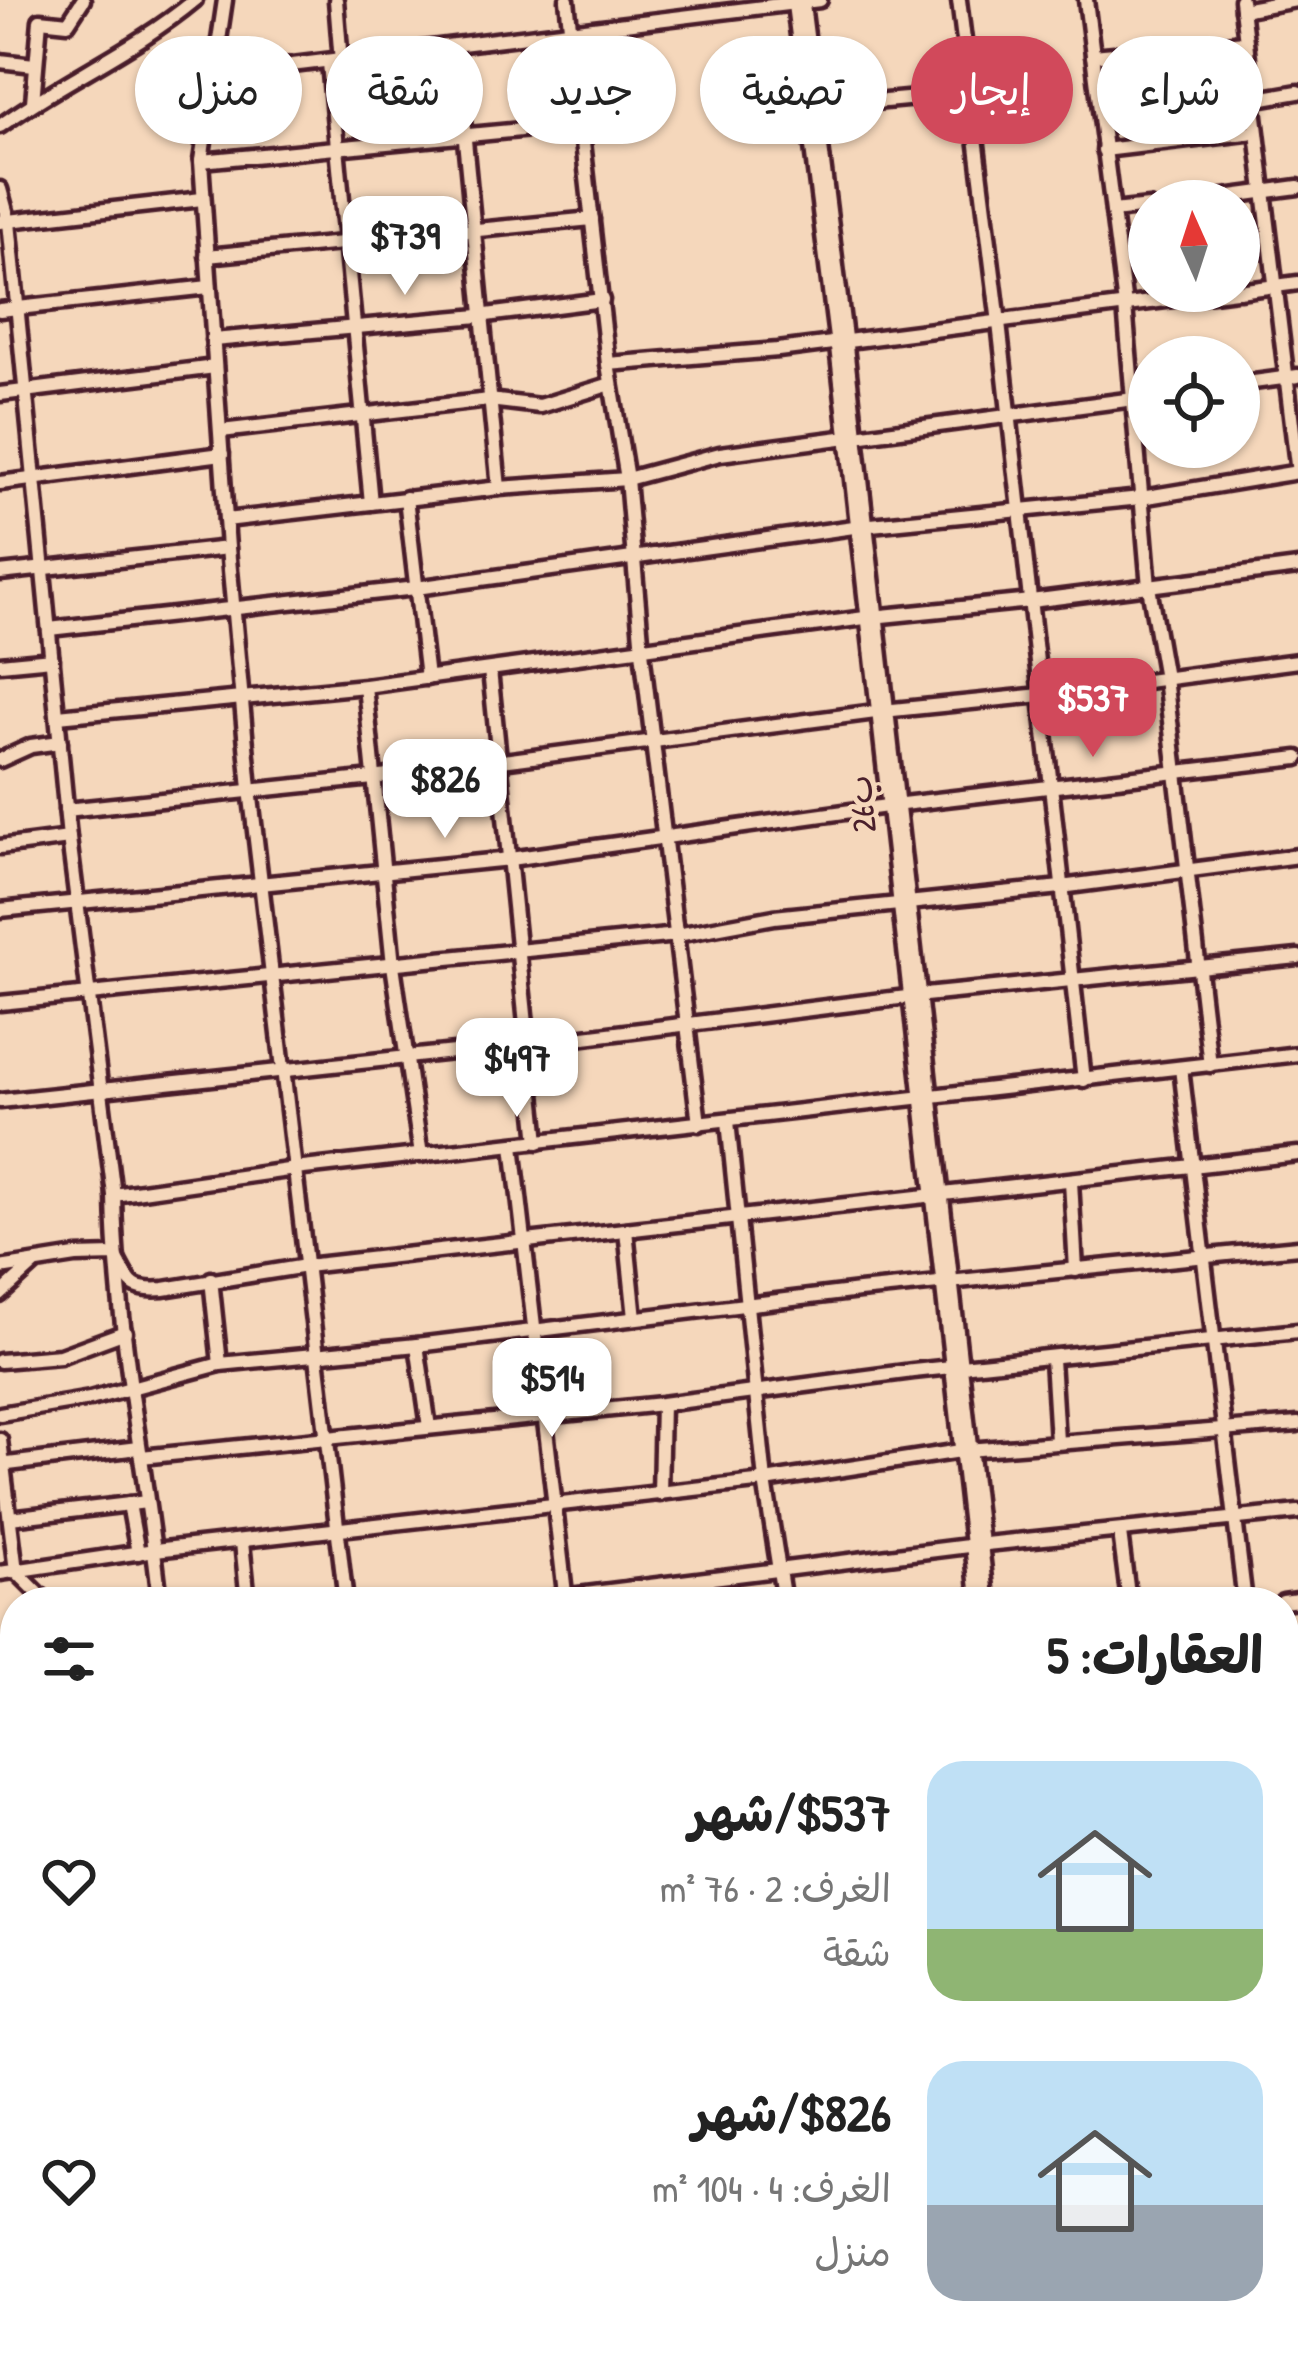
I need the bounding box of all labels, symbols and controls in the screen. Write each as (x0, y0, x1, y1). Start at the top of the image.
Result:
chip: منزل (135, 36, 302, 144)
chip: شقة (326, 36, 483, 144)
chip: جديد (507, 36, 676, 144)
chip: تصفية (700, 36, 887, 144)
chip: إيجار (911, 36, 1073, 144)
chip: شراء (1097, 36, 1263, 144)
north arrow (1128, 180, 1260, 312)
map controls (1128, 180, 1260, 468)
pin: $739 (334, 196, 476, 298)
text: $739 (370, 208, 440, 261)
button: locate (1128, 336, 1260, 468)
pin: $537 (1022, 658, 1164, 760)
text: $537 (1056, 670, 1130, 723)
pin: $826 (374, 739, 516, 841)
text: $826 (410, 751, 480, 804)
street label: 26ب (836, 773, 886, 835)
pin: $497 (446, 1018, 588, 1120)
text: $497 (483, 1030, 551, 1083)
pin: $514 (481, 1338, 623, 1440)
text: $514 (519, 1350, 585, 1403)
text: العقارات: 5 (1047, 1620, 1263, 1689)
icon: filters (36, 1626, 102, 1692)
text: $537/شهر (689, 1778, 891, 1847)
icon: home (1023, 1809, 1167, 1953)
icon: heart (36, 1848, 102, 1914)
text: الغرف: 2 · 76 m² (660, 1861, 891, 1914)
text: شقة (823, 1925, 891, 1978)
text: $826/شهر (692, 2078, 891, 2147)
icon: home (1023, 2109, 1167, 2253)
icon: heart (36, 2148, 102, 2214)
text: الغرف: 4 · 104 m² (652, 2161, 891, 2214)
text: منزل (814, 2225, 891, 2278)

